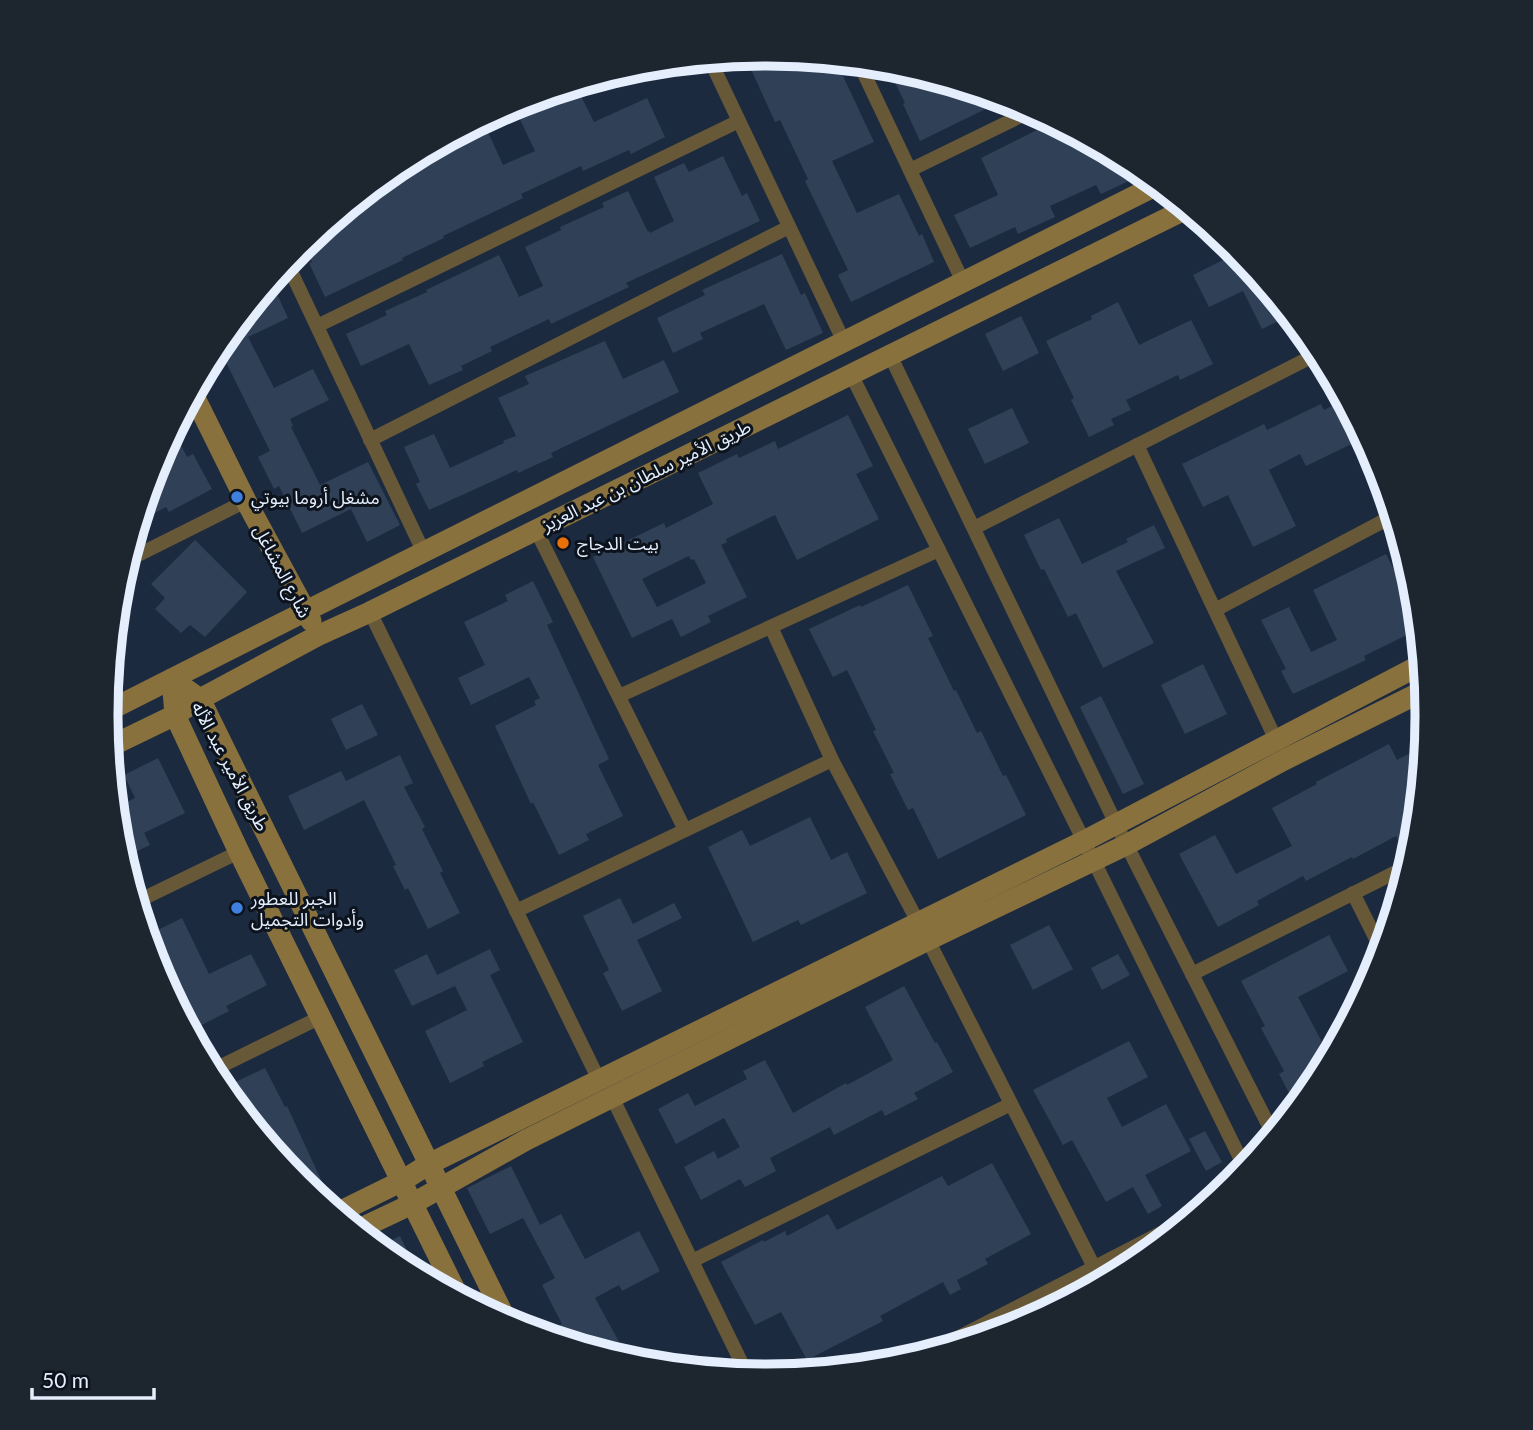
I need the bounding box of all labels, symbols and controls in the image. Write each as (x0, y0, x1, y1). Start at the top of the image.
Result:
street label: طريق الأمير سلطان بن عبد العزيز (537, 415, 755, 537)
place label: مشغل أروما بيوتي (251, 486, 380, 511)
marker: مشغل أروما بيوتي (229, 489, 245, 505)
street label: شارع المشاغل (246, 521, 317, 623)
place label: بيت الدجاج (577, 532, 659, 557)
marker: بيت الدجاج (555, 535, 571, 551)
street label: طريق الأمير عبد الأله (187, 697, 274, 835)
place label: الجبر للعطور وأدوات التجميل (250, 887, 364, 931)
marker: الجبر للعطور وأدوات التجميل (229, 900, 245, 916)
scale bar (32, 1356, 154, 1400)
text: 50 m (42, 1367, 89, 1392)

